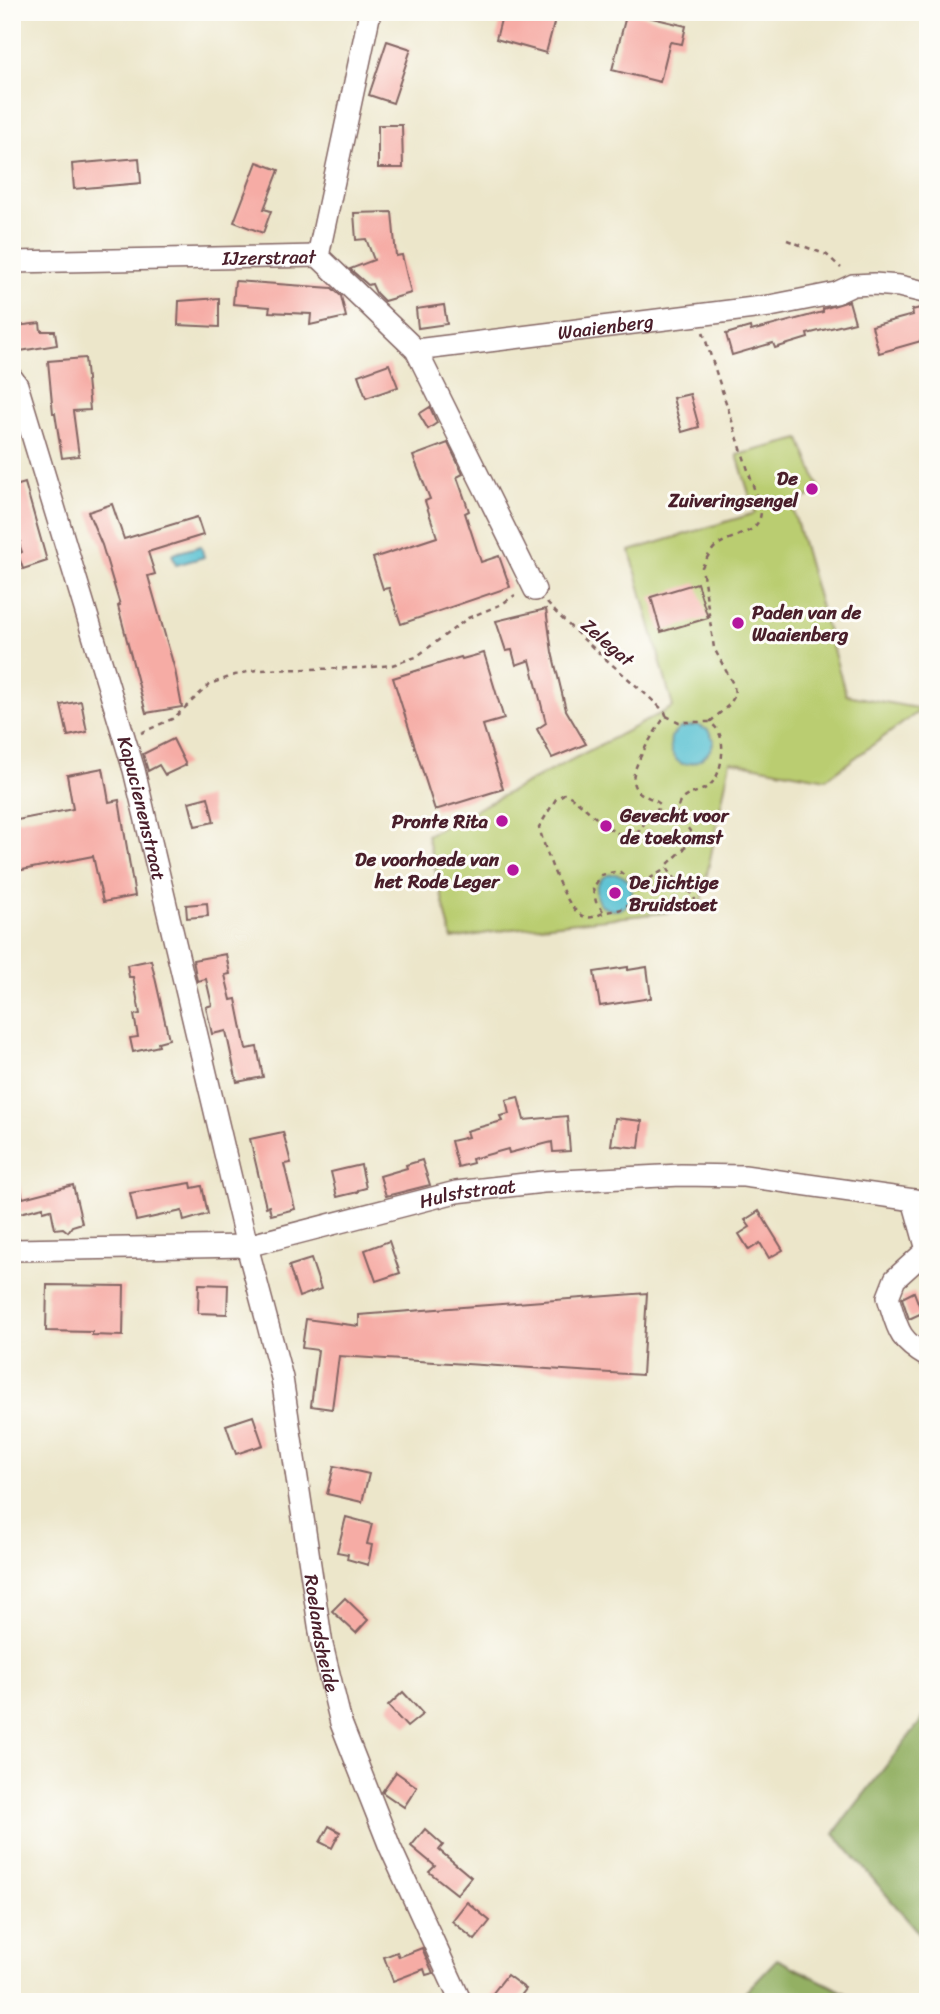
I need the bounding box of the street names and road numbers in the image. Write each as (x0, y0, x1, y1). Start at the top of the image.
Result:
street label: IJzerstraat (221, 240, 317, 275)
street label: Waaienberg (556, 305, 656, 349)
street label: Zelegat (573, 610, 643, 676)
street label: Kapucienenstraat (108, 732, 176, 884)
street label: Hulststraat (415, 1169, 518, 1218)
street label: Roelandsheide (295, 1572, 349, 1695)

